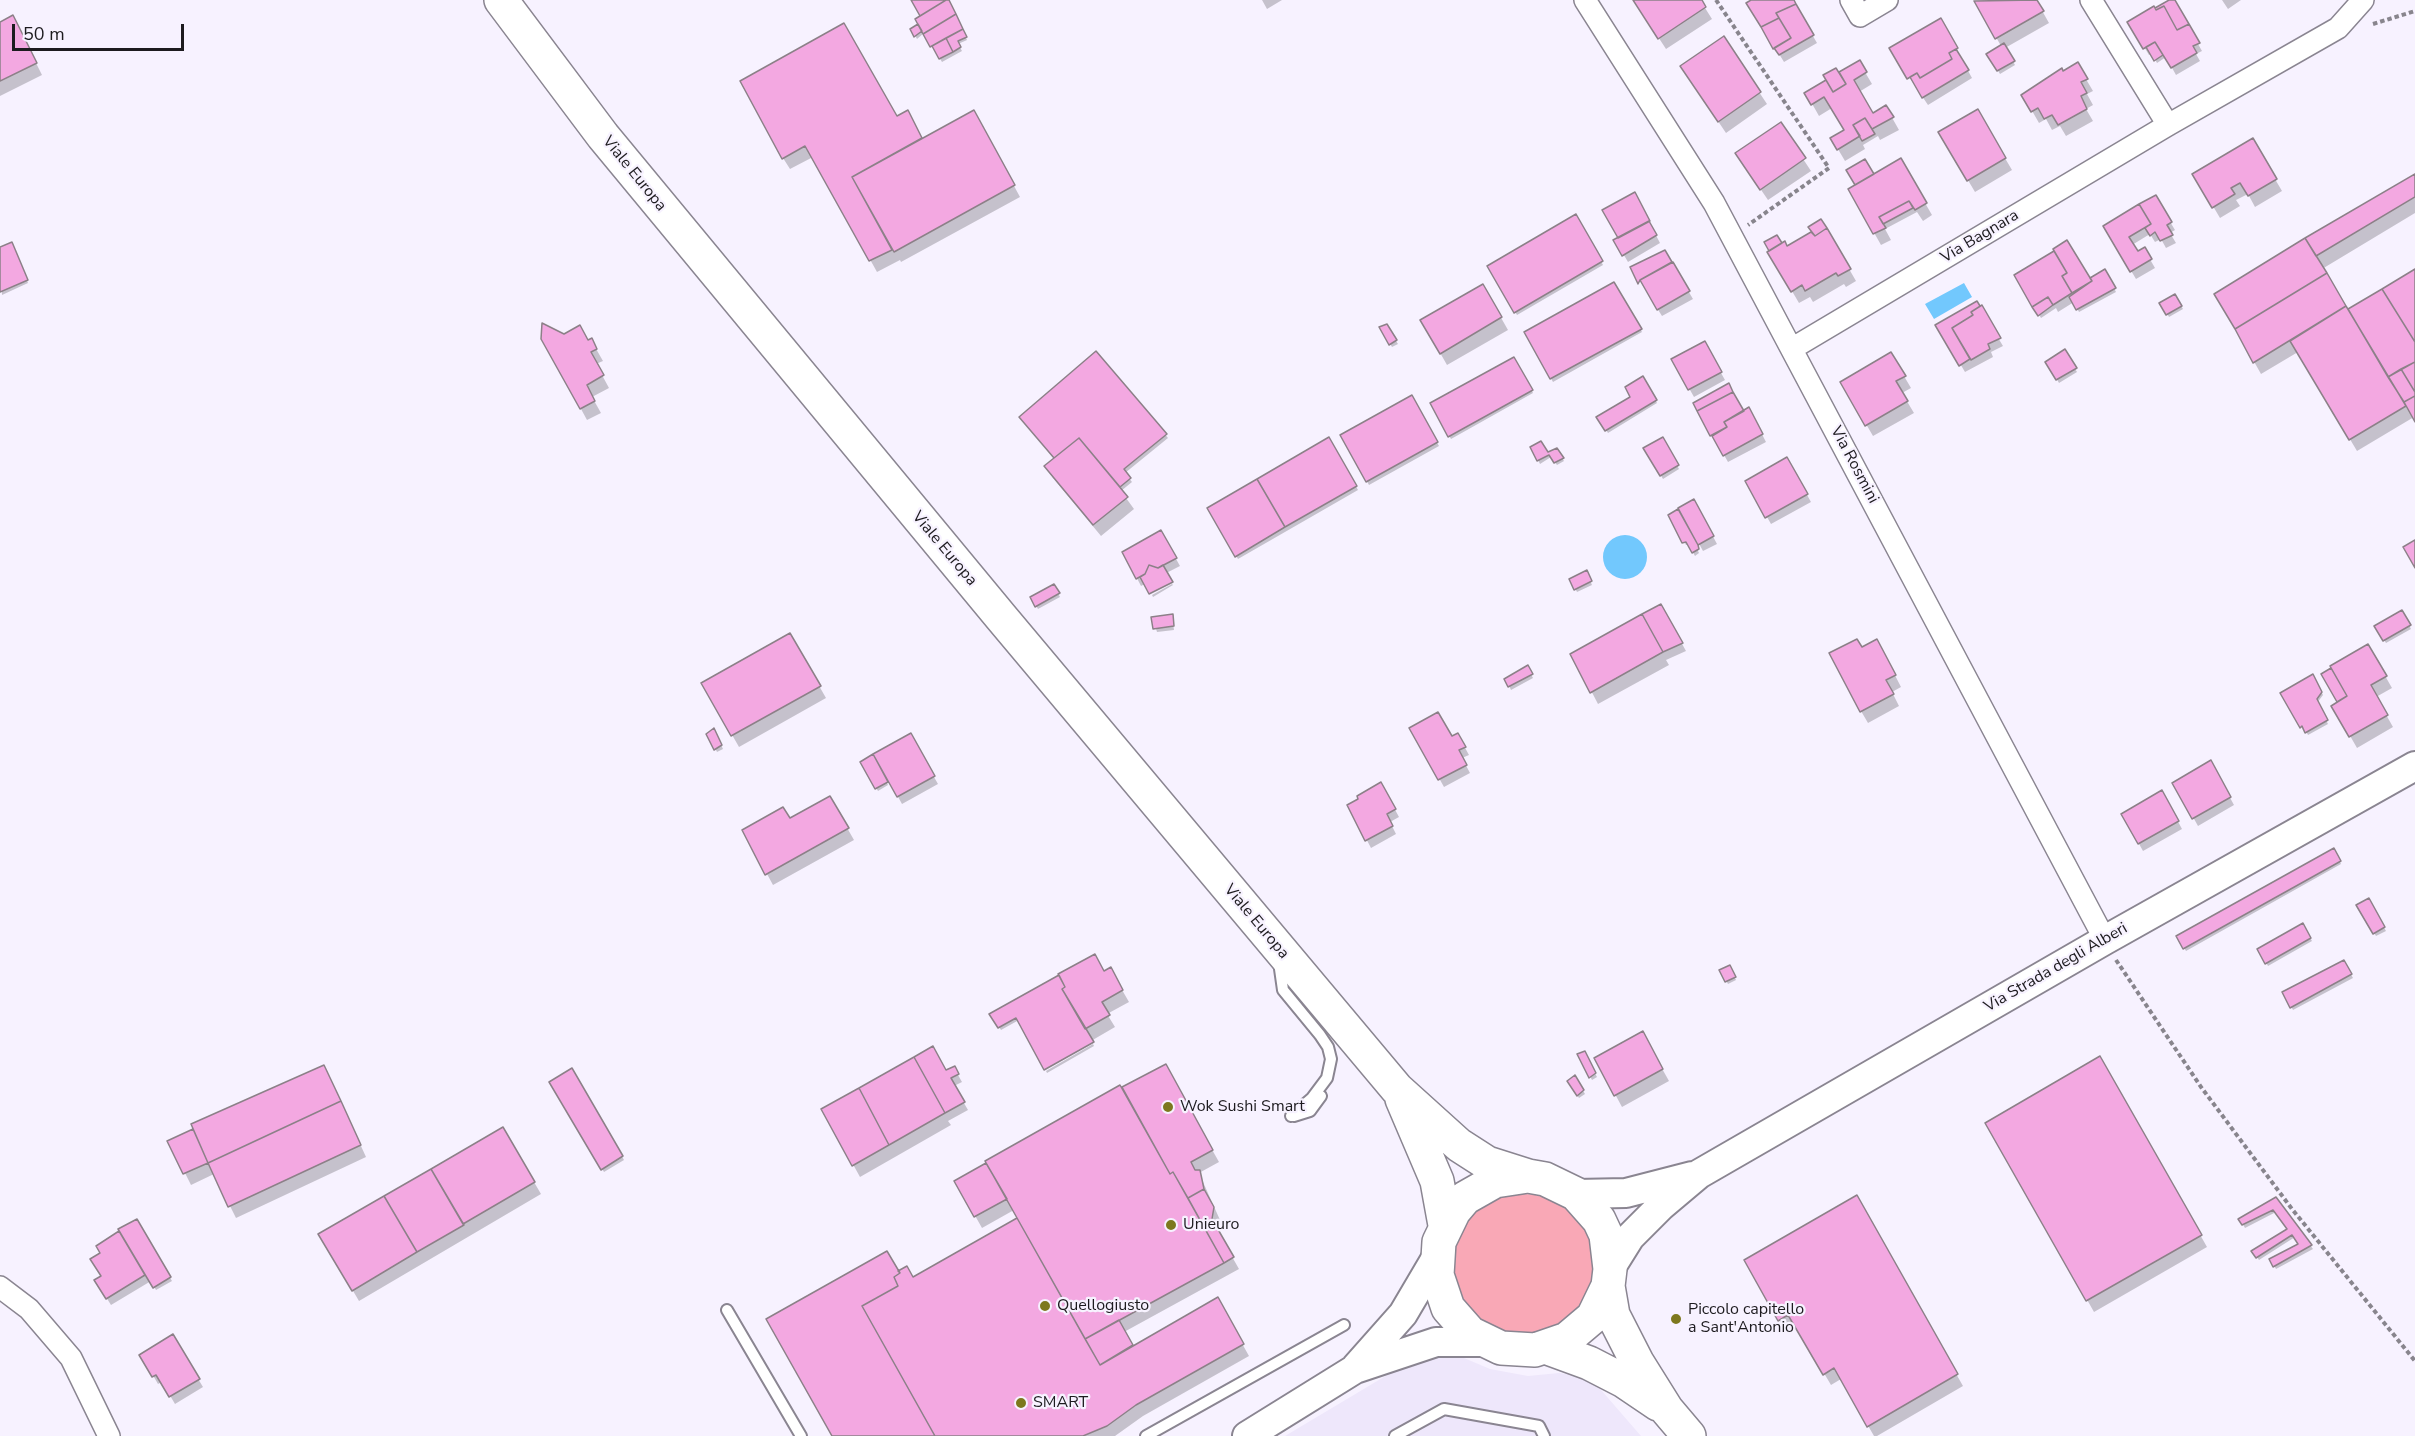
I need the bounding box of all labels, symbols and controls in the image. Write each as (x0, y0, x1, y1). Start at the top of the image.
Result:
scale bar (15, 12, 188, 50)
text: 50 m (23, 22, 65, 46)
street label: Viale Europa (598, 133, 670, 215)
street label: Via Bagnara (1937, 206, 2023, 268)
street label: Via Rosmini (1826, 423, 1882, 507)
street label: Viale Europa (907, 508, 981, 590)
street label: Viale Europa (1219, 881, 1293, 963)
street label: Via Strada degli Alberi (1981, 919, 2131, 1017)
place label: Wok Sushi Smart (1180, 1097, 1305, 1117)
marker: Wok Sushi Smart (1161, 1100, 1175, 1114)
place label: Unieuro (1183, 1215, 1239, 1235)
marker: Unieuro (1164, 1218, 1178, 1232)
place label: Quellogiusto (1057, 1296, 1149, 1316)
marker: Quellogiusto (1038, 1299, 1052, 1313)
place label: Piccolo capitello a Sant'Antonio (1688, 1300, 1804, 1338)
marker: Piccolo capitello a Sant'Antonio (1669, 1312, 1683, 1326)
place label: SMART (1033, 1393, 1088, 1413)
marker: SMART (1014, 1396, 1028, 1410)

